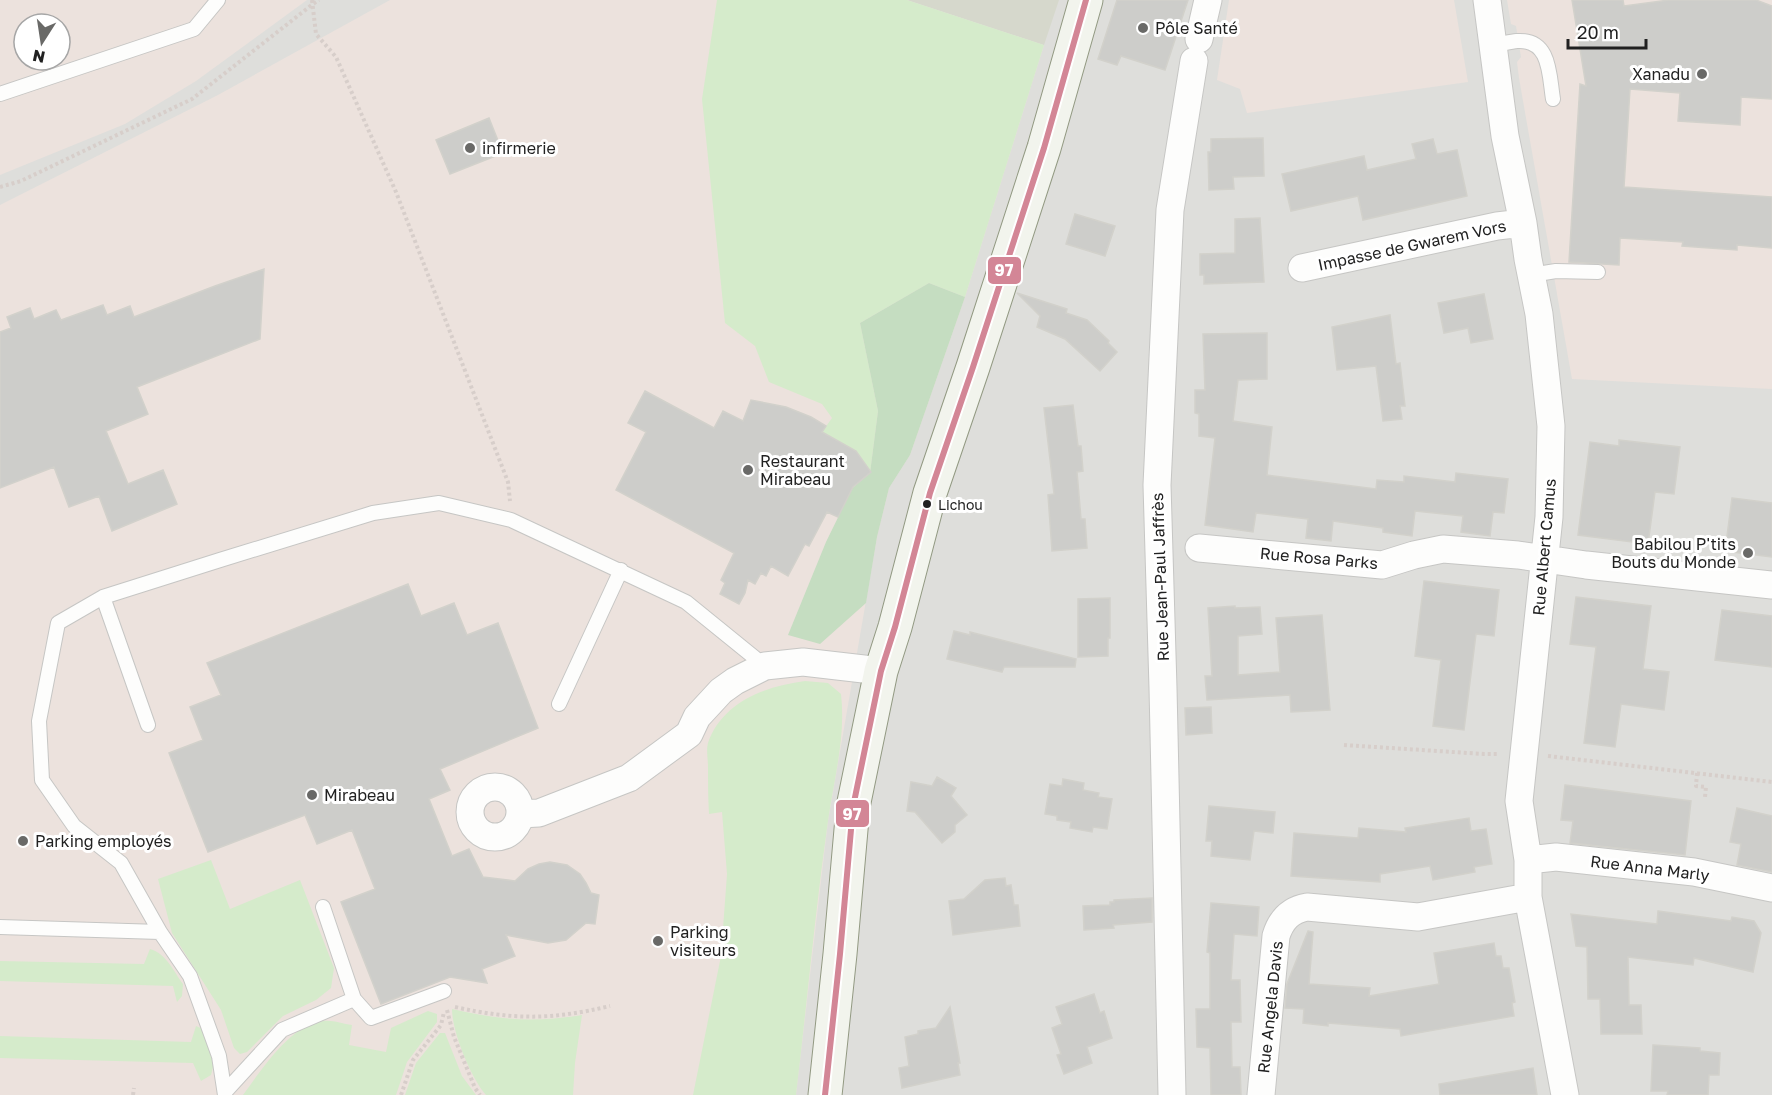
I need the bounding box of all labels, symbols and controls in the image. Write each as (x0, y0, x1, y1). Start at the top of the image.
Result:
north arrow (12, 12, 72, 72)
scale bar (1568, 12, 1646, 50)
place label: Pôle Santé (1155, 18, 1238, 38)
marker: Pôle Santé (1136, 21, 1150, 35)
text: 20 m (1577, 21, 1619, 43)
text: N (31, 46, 47, 68)
place label: Xanadu (1632, 64, 1690, 84)
marker: Xanadu (1695, 67, 1709, 81)
place label: infirmerie (482, 138, 556, 158)
marker: infirmerie (463, 141, 477, 155)
street label: Impasse de Gwarem Vors (1316, 215, 1508, 275)
line badge: 97 (987, 256, 1022, 285)
text: 97 (995, 260, 1014, 280)
place label: Restaurant Mirabeau (760, 451, 845, 489)
marker: Restaurant Mirabeau (741, 463, 755, 477)
street label: Rue Albert Camus (1528, 478, 1560, 616)
street label: Rue Jean-Paul Jaffrès (1147, 492, 1173, 662)
place label: Lichou (938, 496, 983, 513)
marker: Lichou (921, 498, 933, 510)
place label: Babilou P'tits Bouts du Monde (1611, 534, 1736, 572)
street label: Rue Rosa Parks (1259, 543, 1379, 573)
marker: Babilou P'tits Bouts du Monde (1741, 546, 1755, 560)
place label: Mirabeau (324, 785, 395, 805)
marker: Mirabeau (305, 788, 319, 802)
line badge: 97 (835, 799, 870, 828)
text: 97 (843, 804, 862, 824)
place label: Parking employés (35, 831, 172, 851)
marker: Parking employés (16, 834, 30, 848)
street label: Rue Anna Marly (1589, 851, 1711, 885)
place label: Parking visiteurs (670, 922, 736, 960)
marker: Parking visiteurs (651, 934, 665, 948)
street label: Rue Angela Davis (1253, 940, 1287, 1074)

